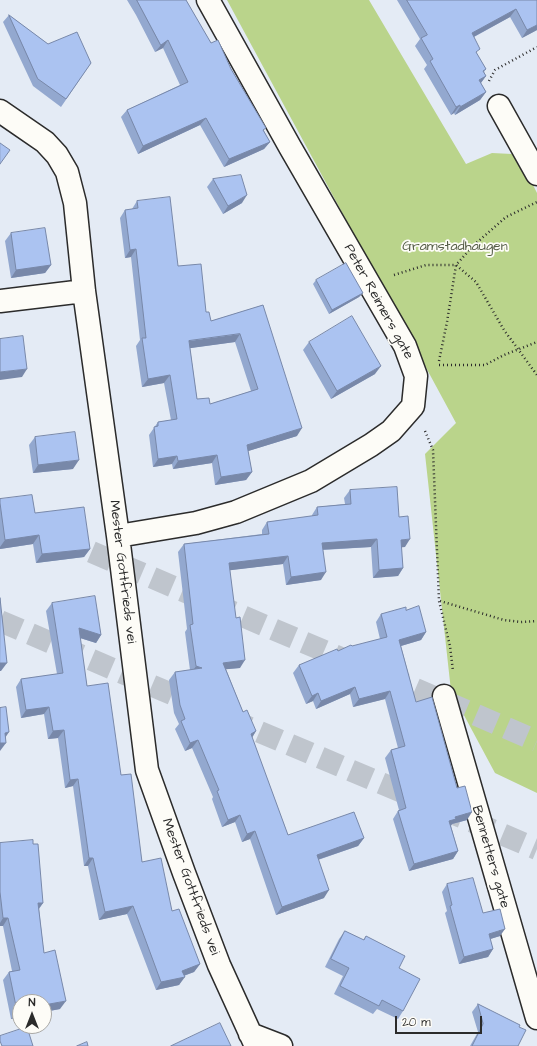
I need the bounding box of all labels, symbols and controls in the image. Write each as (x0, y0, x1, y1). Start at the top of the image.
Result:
park label: Gramstadhaugen (402, 239, 508, 255)
street label: Peter Reimers gate (339, 241, 417, 363)
street label: Mester Gottfrieds vei (105, 499, 139, 645)
street label: Bennetters gate (467, 804, 513, 910)
street label: Mester Gottfrieds vei (157, 816, 223, 958)
north arrow (12, 994, 52, 1034)
text: N (29, 995, 35, 1010)
scale bar (397, 1008, 484, 1034)
text: 20 m (402, 1014, 431, 1031)

